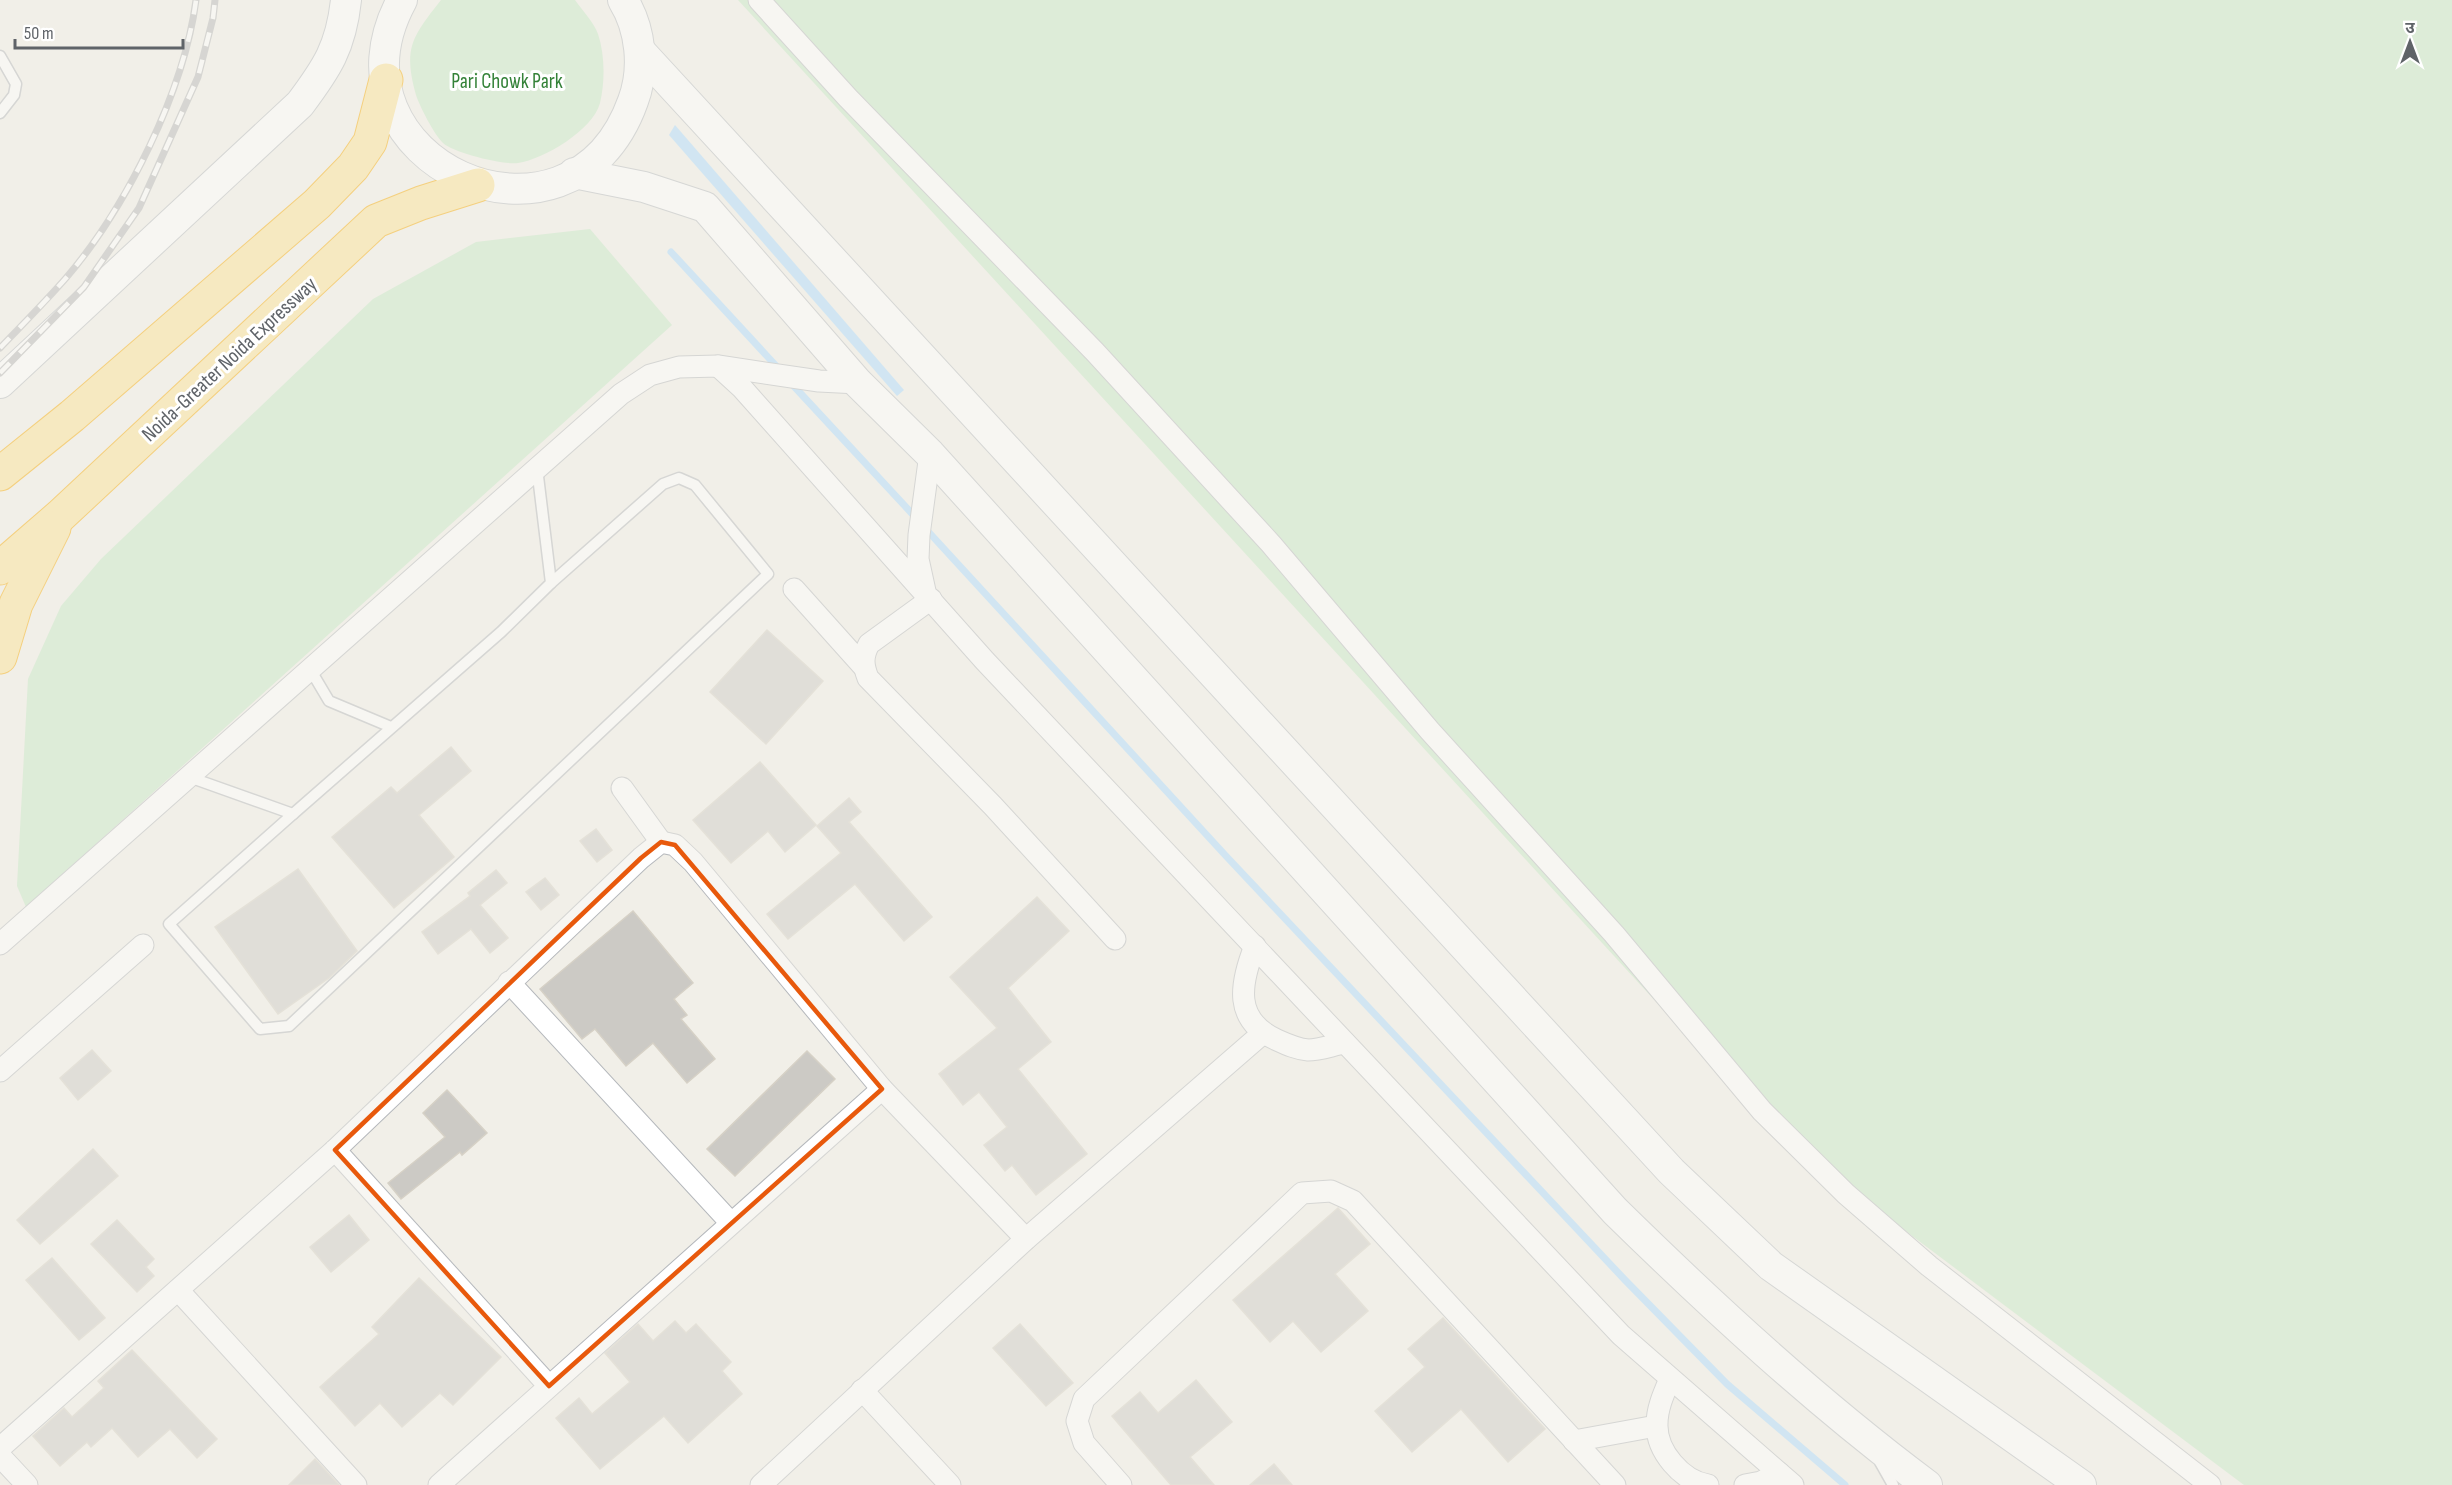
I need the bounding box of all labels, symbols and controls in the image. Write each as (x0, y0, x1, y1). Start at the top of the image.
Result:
scale bar (15, 12, 183, 50)
north arrow (2380, 12, 2440, 72)
text: उ (2405, 19, 2415, 38)
text: 50 m (24, 23, 54, 44)
park label: Pari Chowk Park (451, 69, 563, 94)
street label: Noida-Greater Noida Expressway (137, 272, 322, 447)

